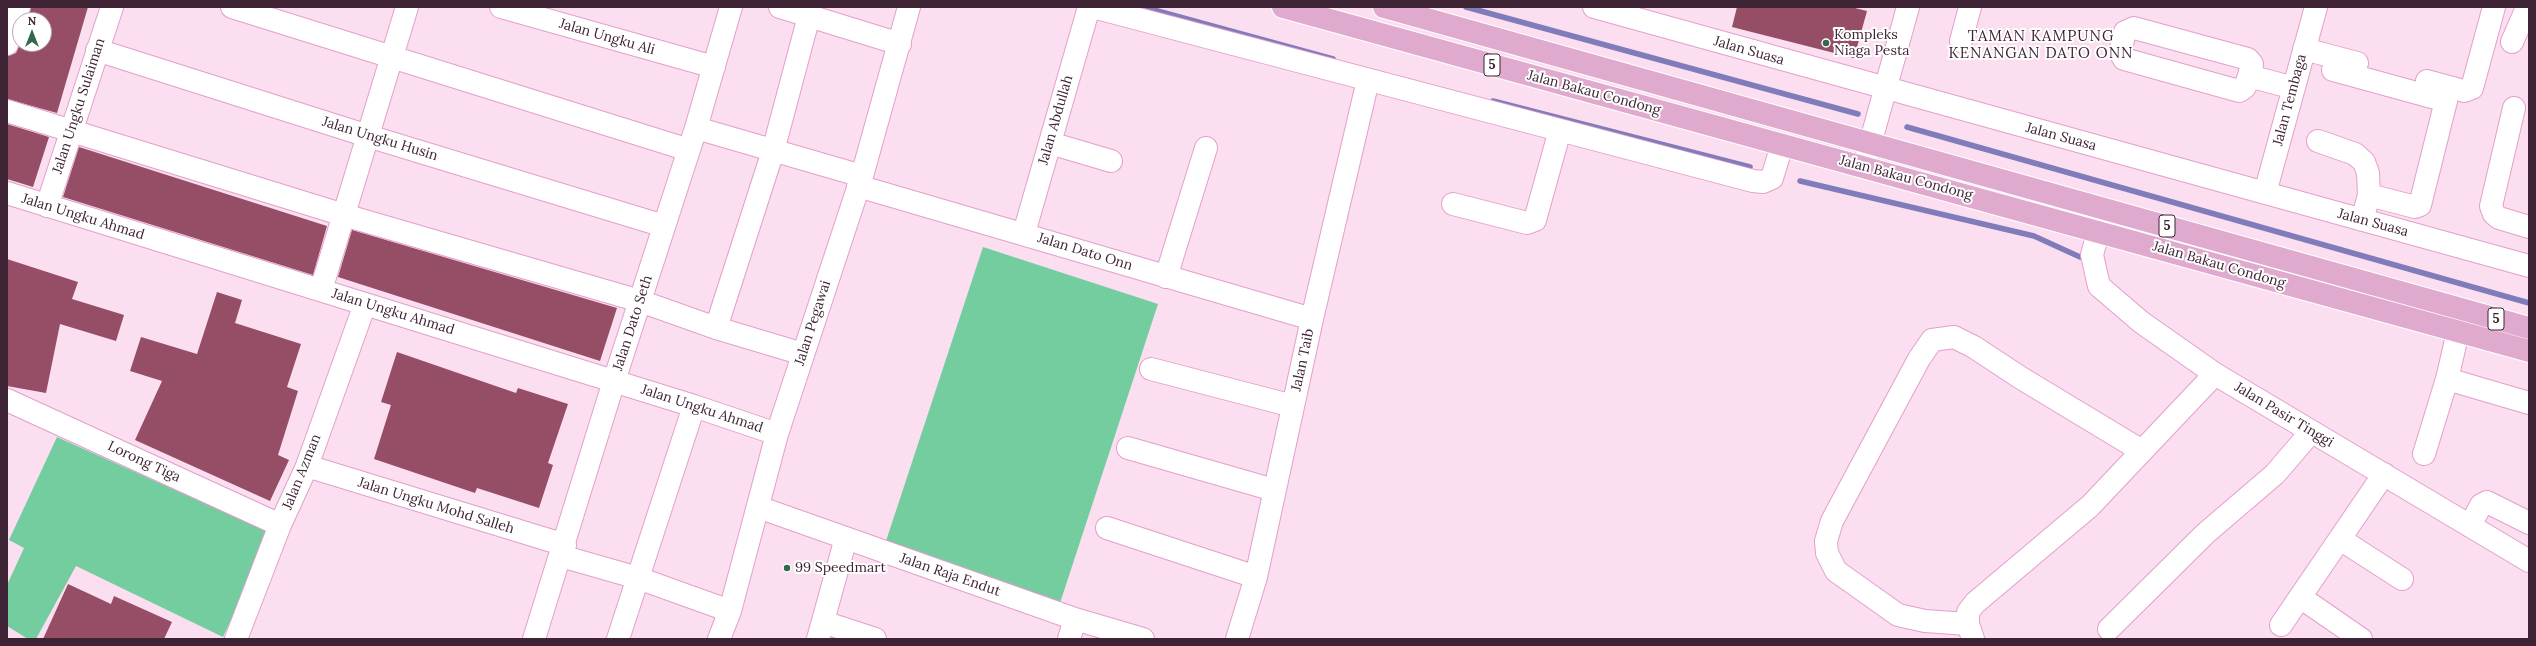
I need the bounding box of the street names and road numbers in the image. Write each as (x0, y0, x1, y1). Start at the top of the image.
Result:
street label: Jalan Ungku Ali (557, 15, 657, 59)
street label: Jalan Suasa (1712, 33, 1786, 69)
street label: Jalan Ungku Sulaiman (49, 36, 109, 176)
street label: Jalan Tembaga (2270, 52, 2310, 148)
road number: 5 (1484, 54, 1500, 76)
street label: Jalan Bakau Condong (1525, 67, 1663, 119)
street label: Jalan Abdullah (1035, 73, 1077, 167)
street label: Jalan Ungku Husin (320, 113, 440, 165)
street label: Jalan Suasa (2024, 119, 2098, 155)
street label: Jalan Bakau Condong (1837, 152, 1975, 204)
street label: Jalan Ungku Ahmad (20, 190, 146, 244)
street label: Jalan Suasa (2336, 205, 2410, 241)
road number: 5 (2159, 215, 2175, 237)
street label: Jalan Dato Onn (1036, 230, 1134, 274)
street label: Jalan Bakau Condong (2151, 238, 2287, 292)
street label: Jalan Dato Seth (610, 273, 656, 373)
street label: Jalan Pegawai (791, 278, 835, 368)
street label: Jalan Ungku Ahmad (330, 285, 456, 339)
road number: 5 (2488, 308, 2504, 330)
street label: Jalan Taib (1288, 327, 1318, 393)
street label: Jalan Pasir Tinggi (2232, 379, 2336, 451)
street label: Jalan Ungku Ahmad (639, 381, 765, 437)
street label: Jalan Azman (279, 432, 325, 512)
street label: Lorong Tiga (105, 438, 183, 486)
street label: Jalan Ungku Mohd Salleh (356, 474, 516, 538)
street label: Jalan Raja Endut (897, 550, 1003, 600)

